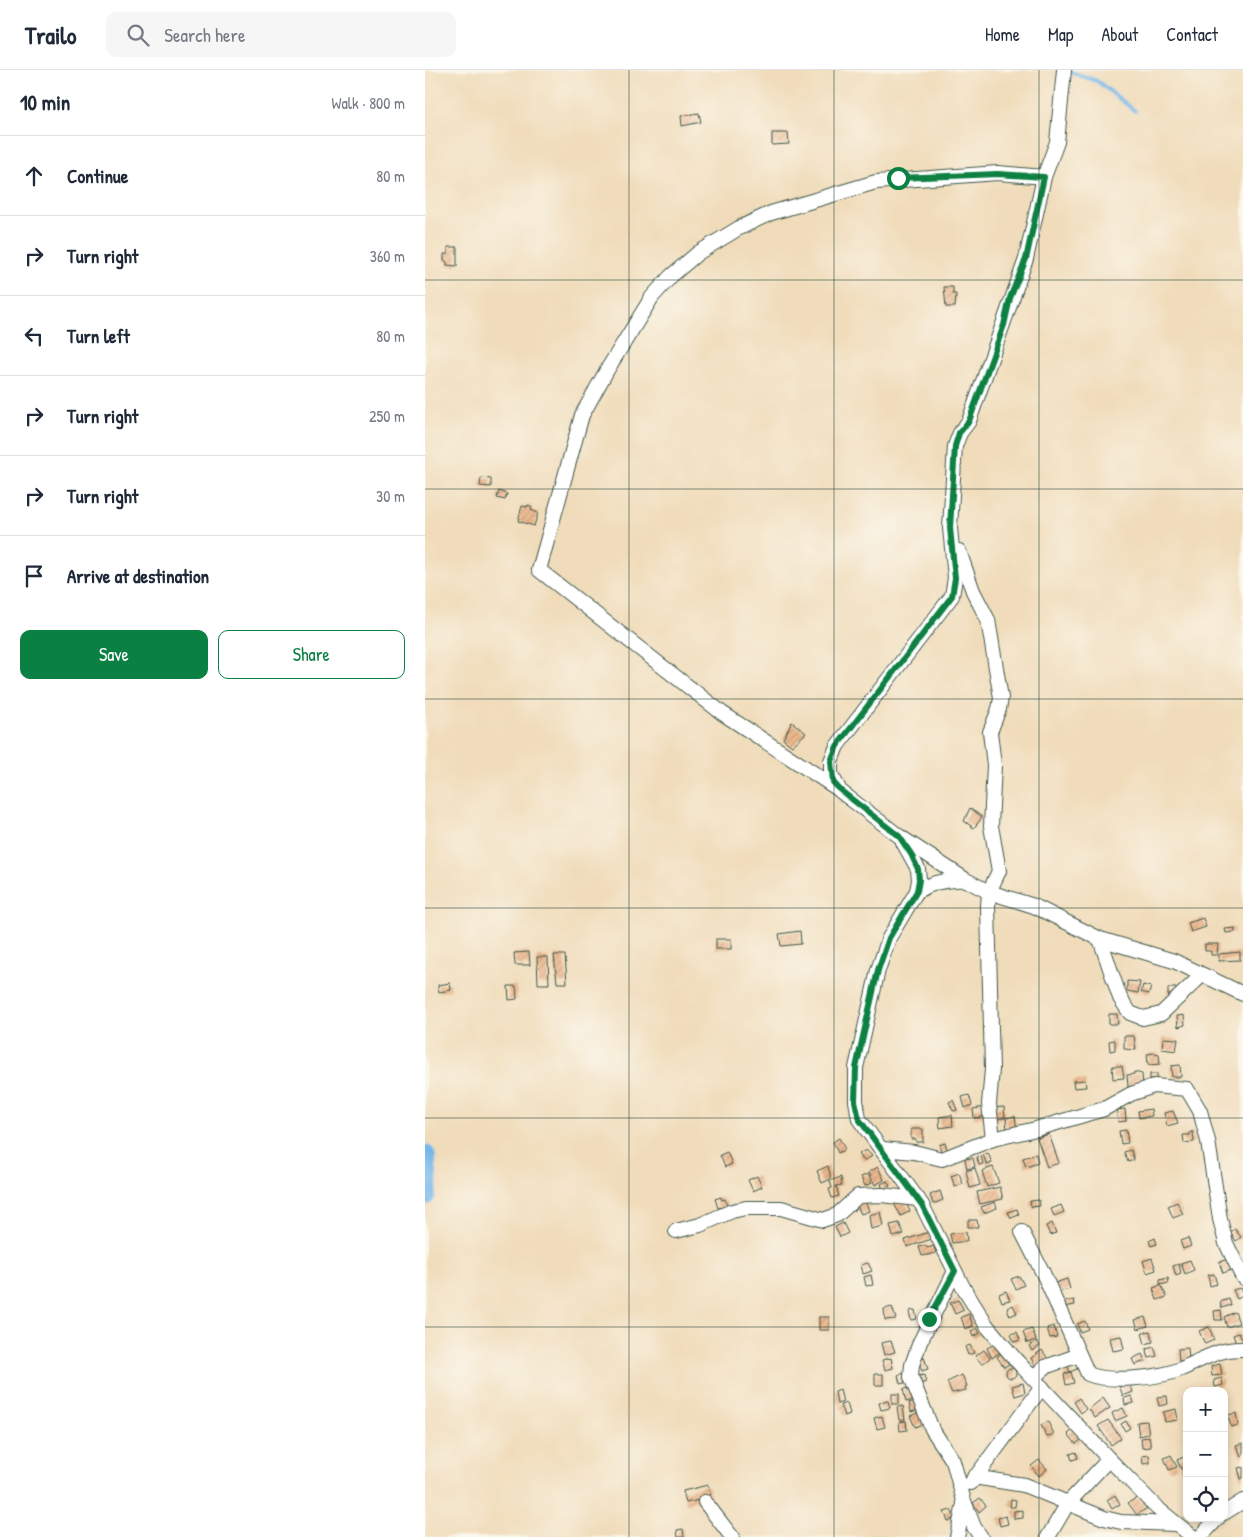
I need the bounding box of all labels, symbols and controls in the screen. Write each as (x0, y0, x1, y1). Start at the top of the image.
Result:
search box (106, 12, 456, 57)
text: Trailo (25, 19, 76, 51)
icon: search (124, 21, 152, 49)
text: Search here (164, 22, 246, 48)
text: Home (985, 22, 1020, 47)
text: Map (1048, 22, 1073, 47)
text: About (1101, 22, 1138, 47)
text: Contact (1166, 22, 1218, 47)
text: 10 min (20, 88, 70, 117)
text: Walk · 800 m (332, 92, 405, 114)
icon: ahead (20, 162, 48, 190)
text: Continue (67, 163, 128, 189)
text: 80 m (376, 165, 405, 187)
route start (887, 167, 910, 190)
icon: right (20, 242, 48, 270)
text: Turn right (67, 243, 138, 269)
text: 360 m (370, 245, 405, 267)
icon: left (20, 322, 48, 350)
text: Turn left (67, 323, 130, 349)
text: 80 m (376, 325, 405, 347)
icon: right (20, 402, 48, 430)
text: Turn right (67, 403, 138, 429)
text: 250 m (369, 405, 405, 427)
icon: right (20, 482, 48, 510)
text: Turn right (67, 483, 138, 509)
text: 30 m (376, 485, 405, 507)
icon: arrive (20, 562, 48, 590)
text: Arrive at destination (67, 563, 209, 589)
button: Save (20, 630, 208, 679)
button: Share (218, 630, 405, 679)
route end (918, 1308, 941, 1331)
map controls (1183, 1387, 1228, 1522)
button: + (1183, 1387, 1228, 1432)
button: − (1183, 1432, 1228, 1477)
button: locate (1183, 1477, 1228, 1522)

